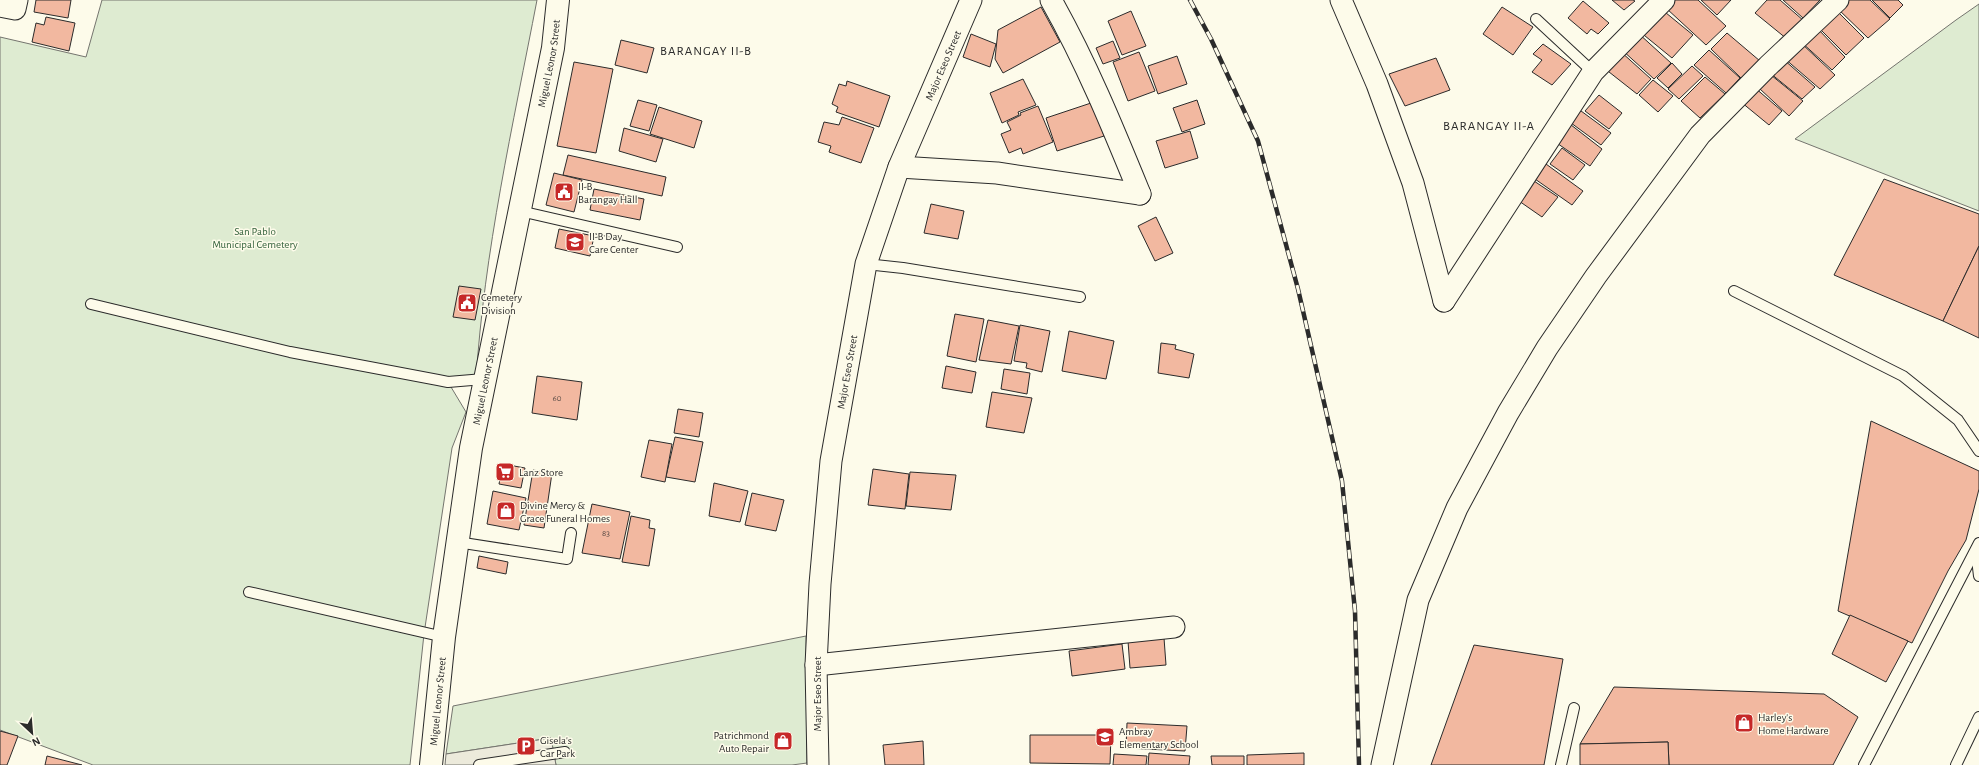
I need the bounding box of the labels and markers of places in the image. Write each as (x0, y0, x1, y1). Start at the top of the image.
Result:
public building icon: II-B Barangay Hall (553, 181, 575, 203)
place label: II-B Barangay Hall (578, 181, 637, 205)
school or university icon: II-B Day Care Center (564, 231, 586, 253)
place label: II-B Day Care Center (589, 231, 639, 255)
public building icon: Cemetery Division (456, 292, 478, 314)
place label: Cemetery Division (481, 292, 523, 316)
supermarket icon: Lanz Store (494, 461, 516, 483)
place label: Lanz Store (519, 467, 563, 478)
shop icon: Divine Mercy & Grace Funeral Homes (495, 500, 517, 522)
place label: Divine Mercy & Grace Funeral Homes (520, 500, 610, 524)
shop icon: Harley's Home Hardware (1733, 712, 1755, 734)
place label: Harley's Home Hardware (1758, 712, 1829, 736)
school or university icon: Ambray Elementary School (1094, 726, 1116, 748)
place label: Ambray Elementary School (1119, 726, 1199, 750)
place label: Patrichmond Auto Repair (713, 730, 769, 754)
shop icon: Patrichmond Auto Repair (772, 730, 794, 752)
parking icon: Gisela's Car Park (515, 735, 537, 757)
place label: Gisela's Car Park (540, 735, 575, 759)

